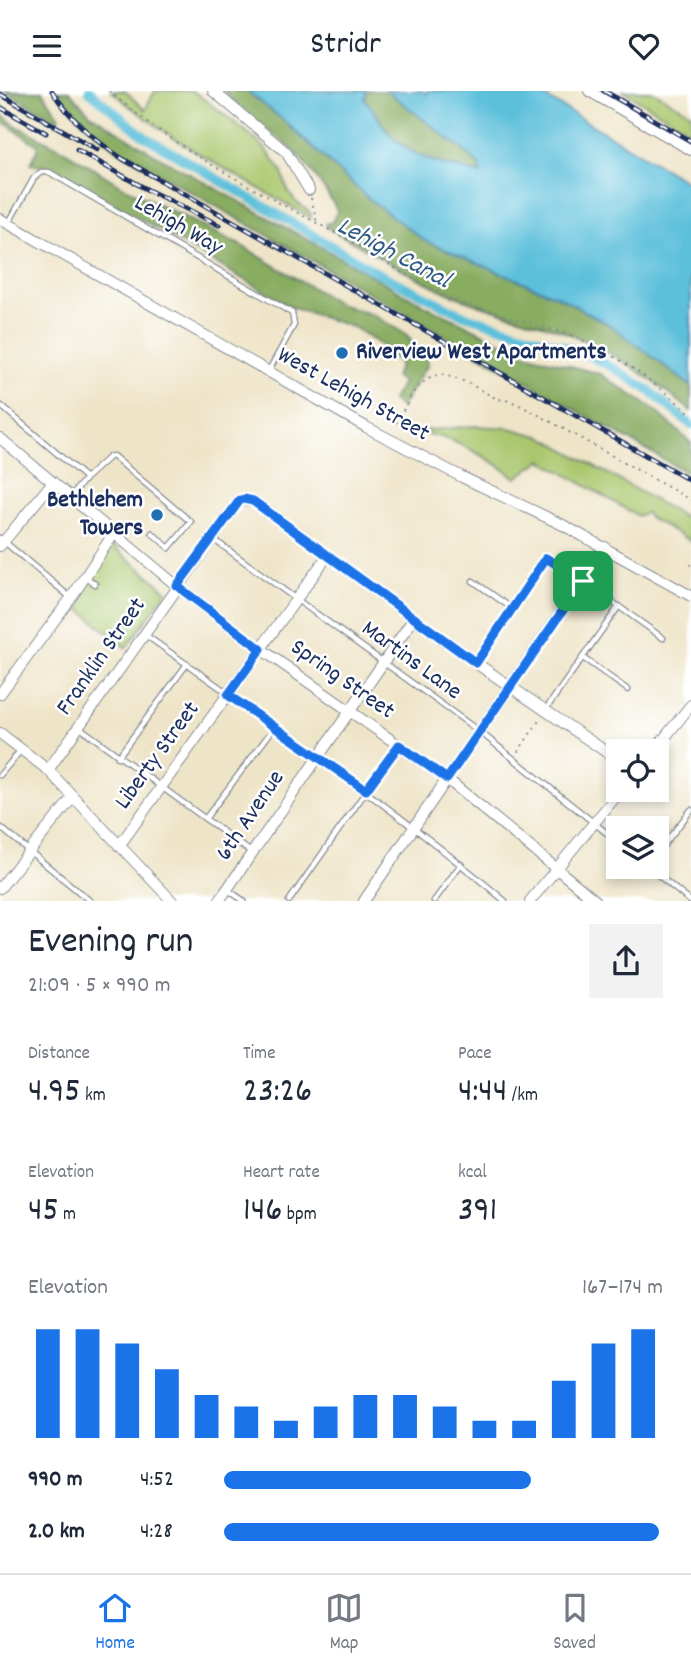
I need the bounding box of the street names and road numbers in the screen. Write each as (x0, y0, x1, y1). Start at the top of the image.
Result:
street label: Lehigh Way (127, 187, 230, 266)
street label: West Lehigh Street (270, 339, 436, 451)
street label: Franklin Street (49, 591, 155, 723)
street label: Martins Lane (354, 613, 468, 709)
street label: Spring Street (283, 632, 401, 729)
street label: Liberty Street (107, 695, 209, 817)
street label: 6th Avenue (208, 764, 294, 868)

